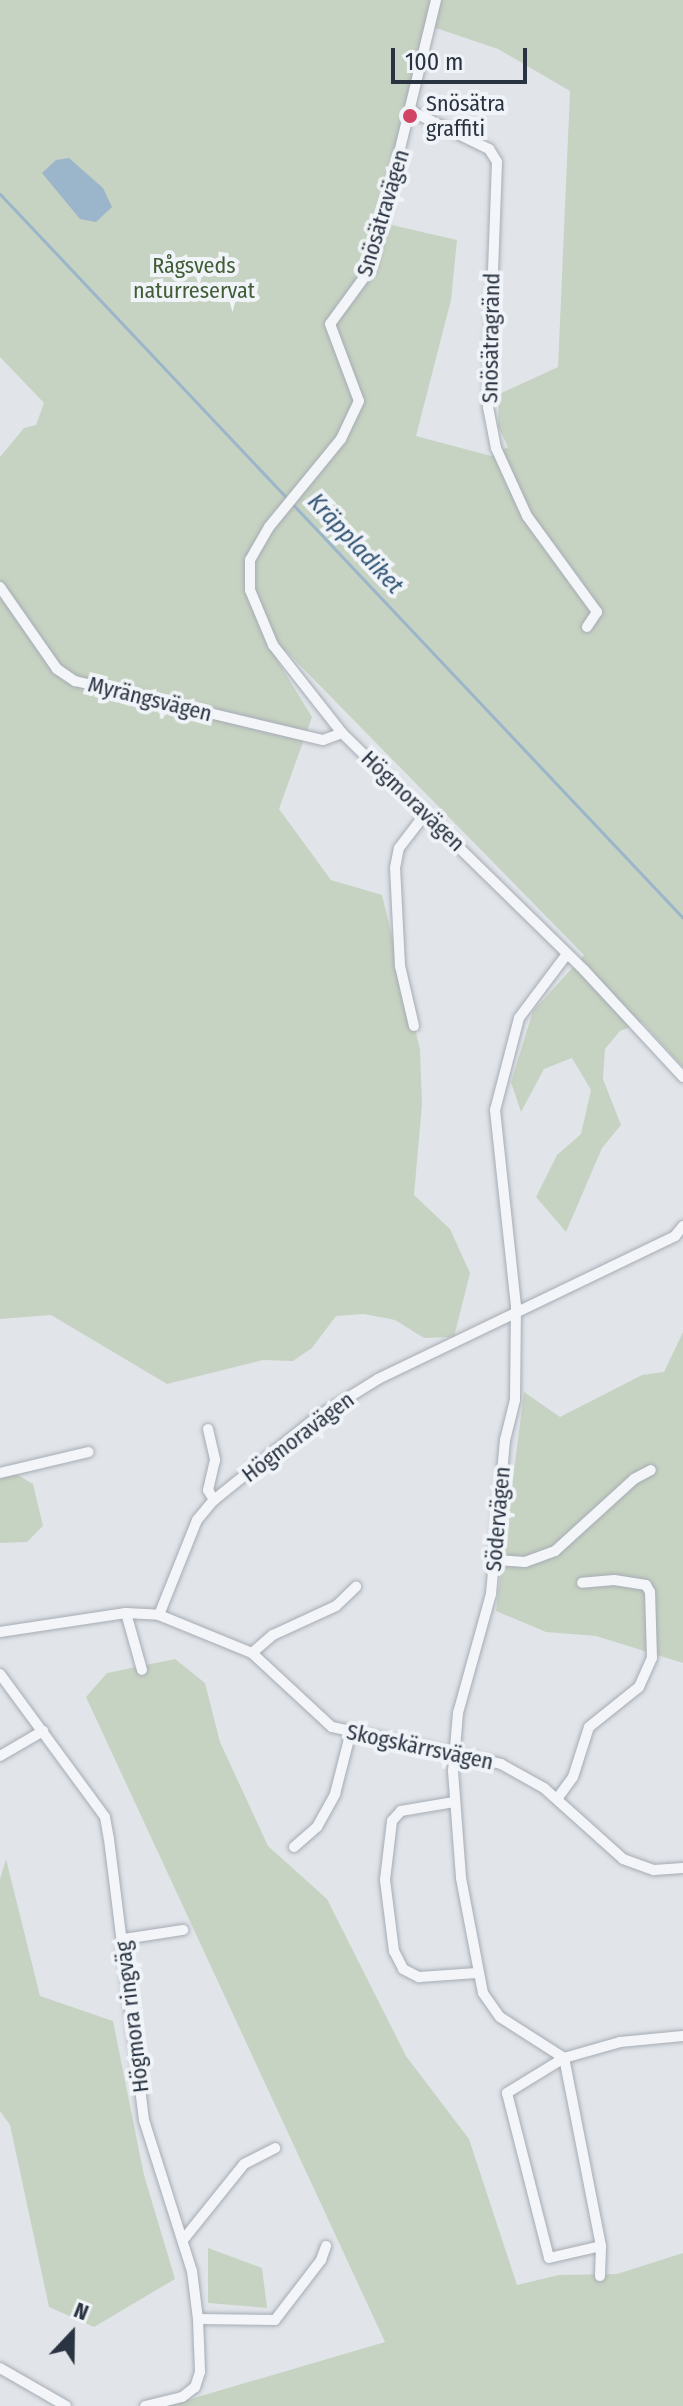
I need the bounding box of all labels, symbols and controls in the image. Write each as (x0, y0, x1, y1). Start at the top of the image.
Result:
scale bar (395, 32, 531, 82)
text: 100 m (405, 48, 463, 76)
place label: Snösätra graffiti (426, 90, 505, 142)
marker: Snösätra graffiti (401, 107, 419, 125)
street label: Snösätravägen (351, 146, 415, 280)
park label: Rågsveds naturreservat (133, 252, 255, 304)
street label: Snösätragränd (477, 273, 505, 403)
water label: Kräppladiket (301, 488, 409, 600)
street label: Myrängsvägen (85, 671, 215, 727)
street label: Högmoravägen (356, 745, 470, 857)
street label: Högmoravägen (237, 1386, 359, 1488)
street label: Södervägen (480, 1465, 516, 1573)
street label: Skogskärrsvägen (344, 1719, 496, 1775)
street label: Högmora ringväg (110, 1940, 154, 2094)
north arrow (32, 2294, 112, 2374)
text: N (70, 2296, 92, 2326)

